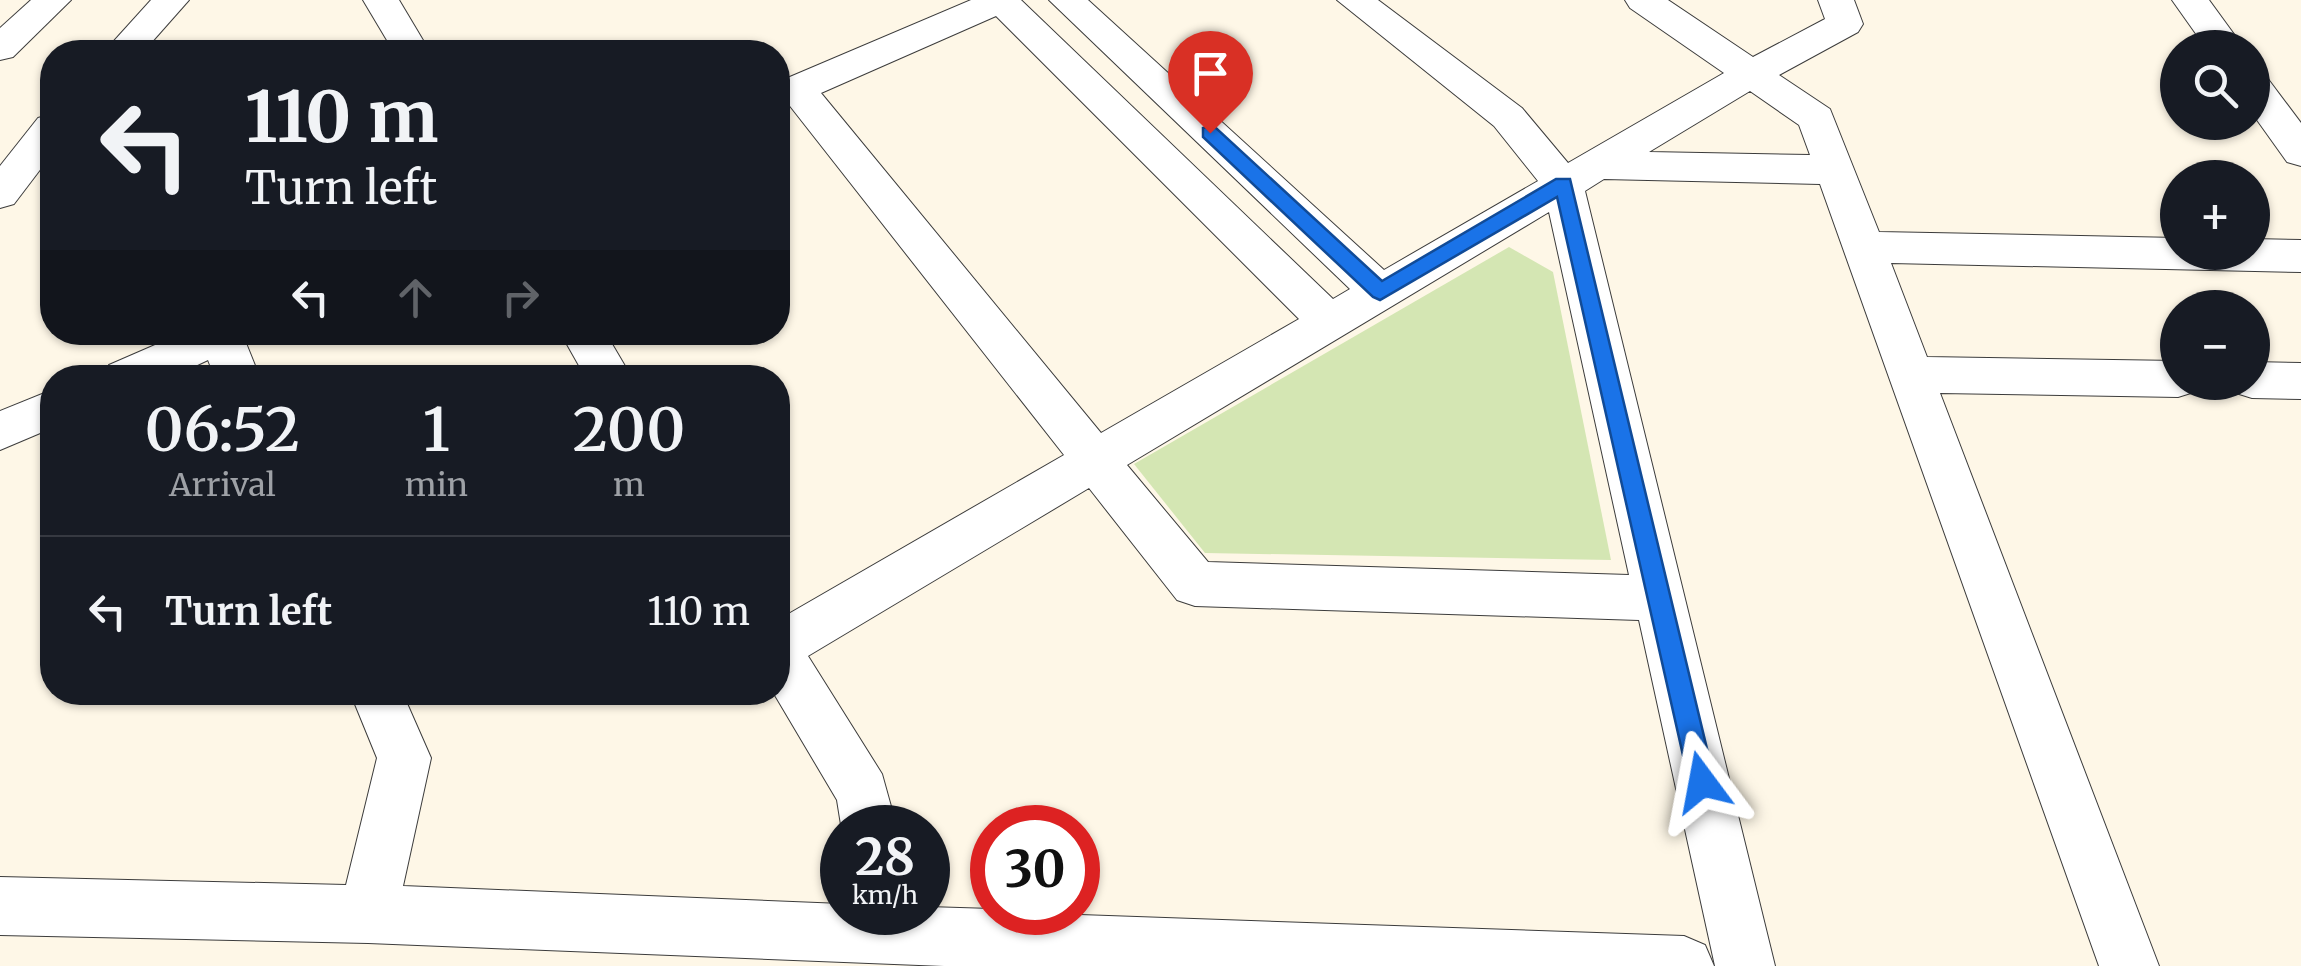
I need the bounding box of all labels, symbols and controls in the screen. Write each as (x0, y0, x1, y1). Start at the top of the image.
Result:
map controls (2160, 30, 2270, 400)
button: search (2160, 30, 2270, 140)
pin (1168, 31, 1253, 134)
icon: arrive (1183, 46, 1238, 101)
text: 110 m (245, 73, 438, 161)
icon: left (80, 80, 210, 210)
text: Turn left (245, 160, 437, 216)
button: + (2160, 160, 2270, 270)
icon: left (283, 270, 338, 325)
icon: ahead (388, 270, 443, 325)
icon: right (493, 270, 548, 325)
button: − (2160, 290, 2270, 400)
text: 06:52 (144, 392, 300, 467)
text: 1 (423, 392, 450, 467)
text: 200 (572, 392, 686, 467)
text: Arrival (169, 465, 276, 505)
text: min (405, 465, 468, 505)
text: m (613, 465, 645, 505)
icon: left (80, 584, 135, 639)
text: Turn left (165, 588, 332, 635)
text: 110 m (647, 588, 750, 635)
position arrow (1650, 730, 1754, 834)
speed limit sign: 30 (970, 805, 1100, 935)
text: 28 (855, 826, 915, 889)
text: km/h (852, 879, 918, 911)

